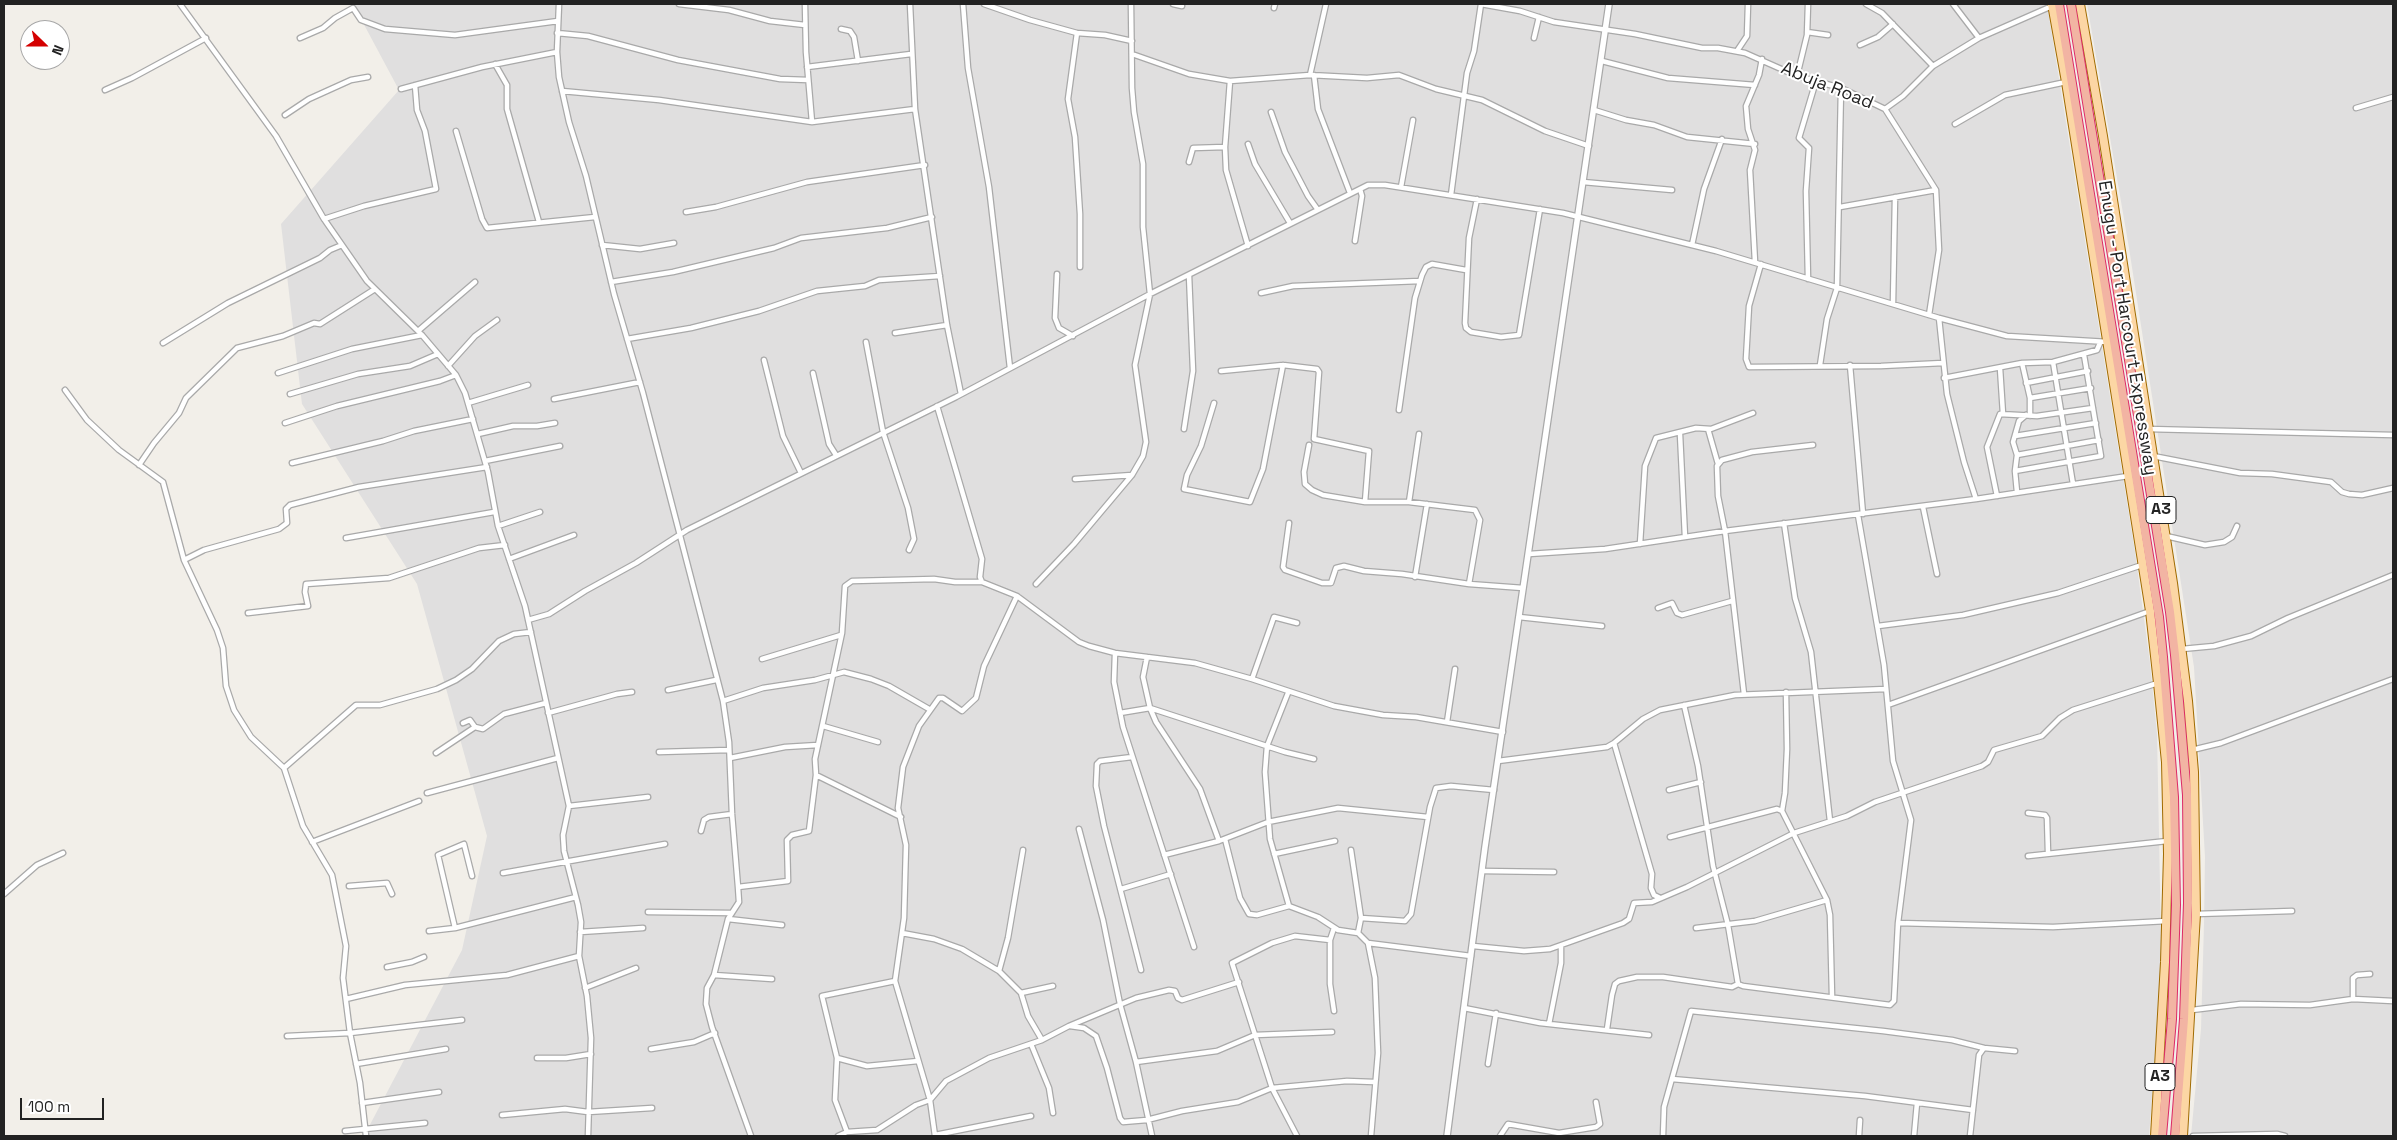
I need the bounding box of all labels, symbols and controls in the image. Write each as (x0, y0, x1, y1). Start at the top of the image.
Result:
north arrow (20, 20, 70, 70)
text: N (48, 43, 68, 58)
street label: Abuja Road (1778, 58, 1876, 114)
street label: Enugu - Port Harcourt Expressway (2093, 179, 2161, 477)
road number: A3 (2146, 496, 2176, 524)
road number: A3 (2145, 1064, 2175, 1090)
scale bar (22, 1088, 106, 1120)
text: 100 m (28, 1097, 70, 1116)

